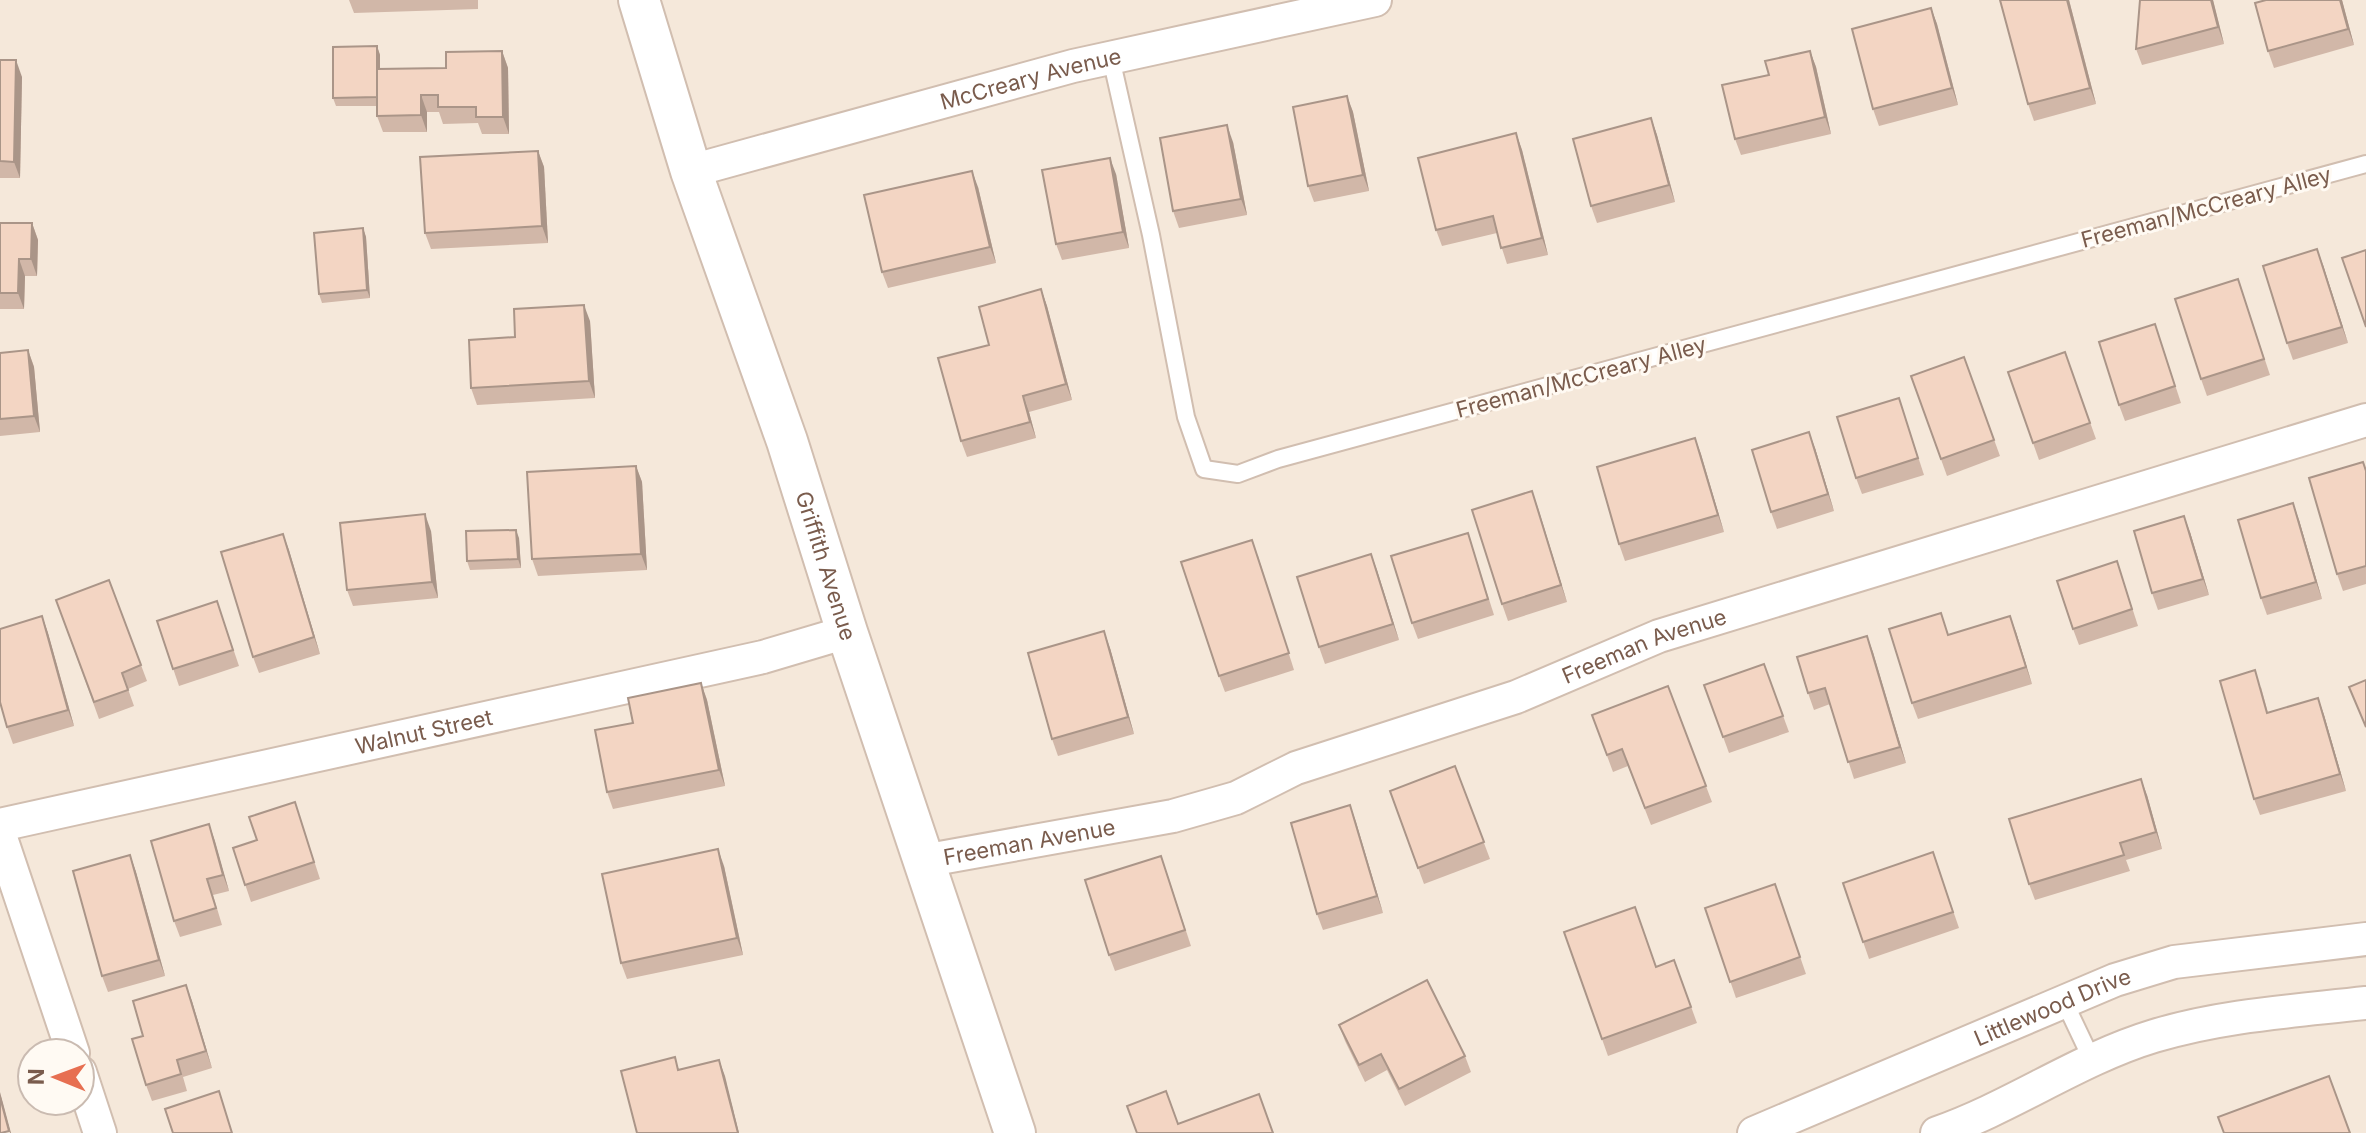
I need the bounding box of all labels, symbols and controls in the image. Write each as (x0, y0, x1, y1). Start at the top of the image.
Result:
street label: McCreary Avenue (937, 43, 1124, 115)
street label: Freeman/McCreary Alley (2078, 161, 2334, 253)
street label: Freeman/McCreary Alley (1453, 331, 1709, 423)
street label: Griffith Avenue (791, 488, 862, 644)
street label: Freeman Avenue (1558, 603, 1730, 689)
street label: Walnut Street (353, 704, 495, 759)
street label: Freeman Avenue (941, 814, 1117, 870)
street label: Littlewood Drive (1970, 963, 2134, 1051)
north arrow (16, 1037, 96, 1117)
text: N (23, 1068, 49, 1085)

